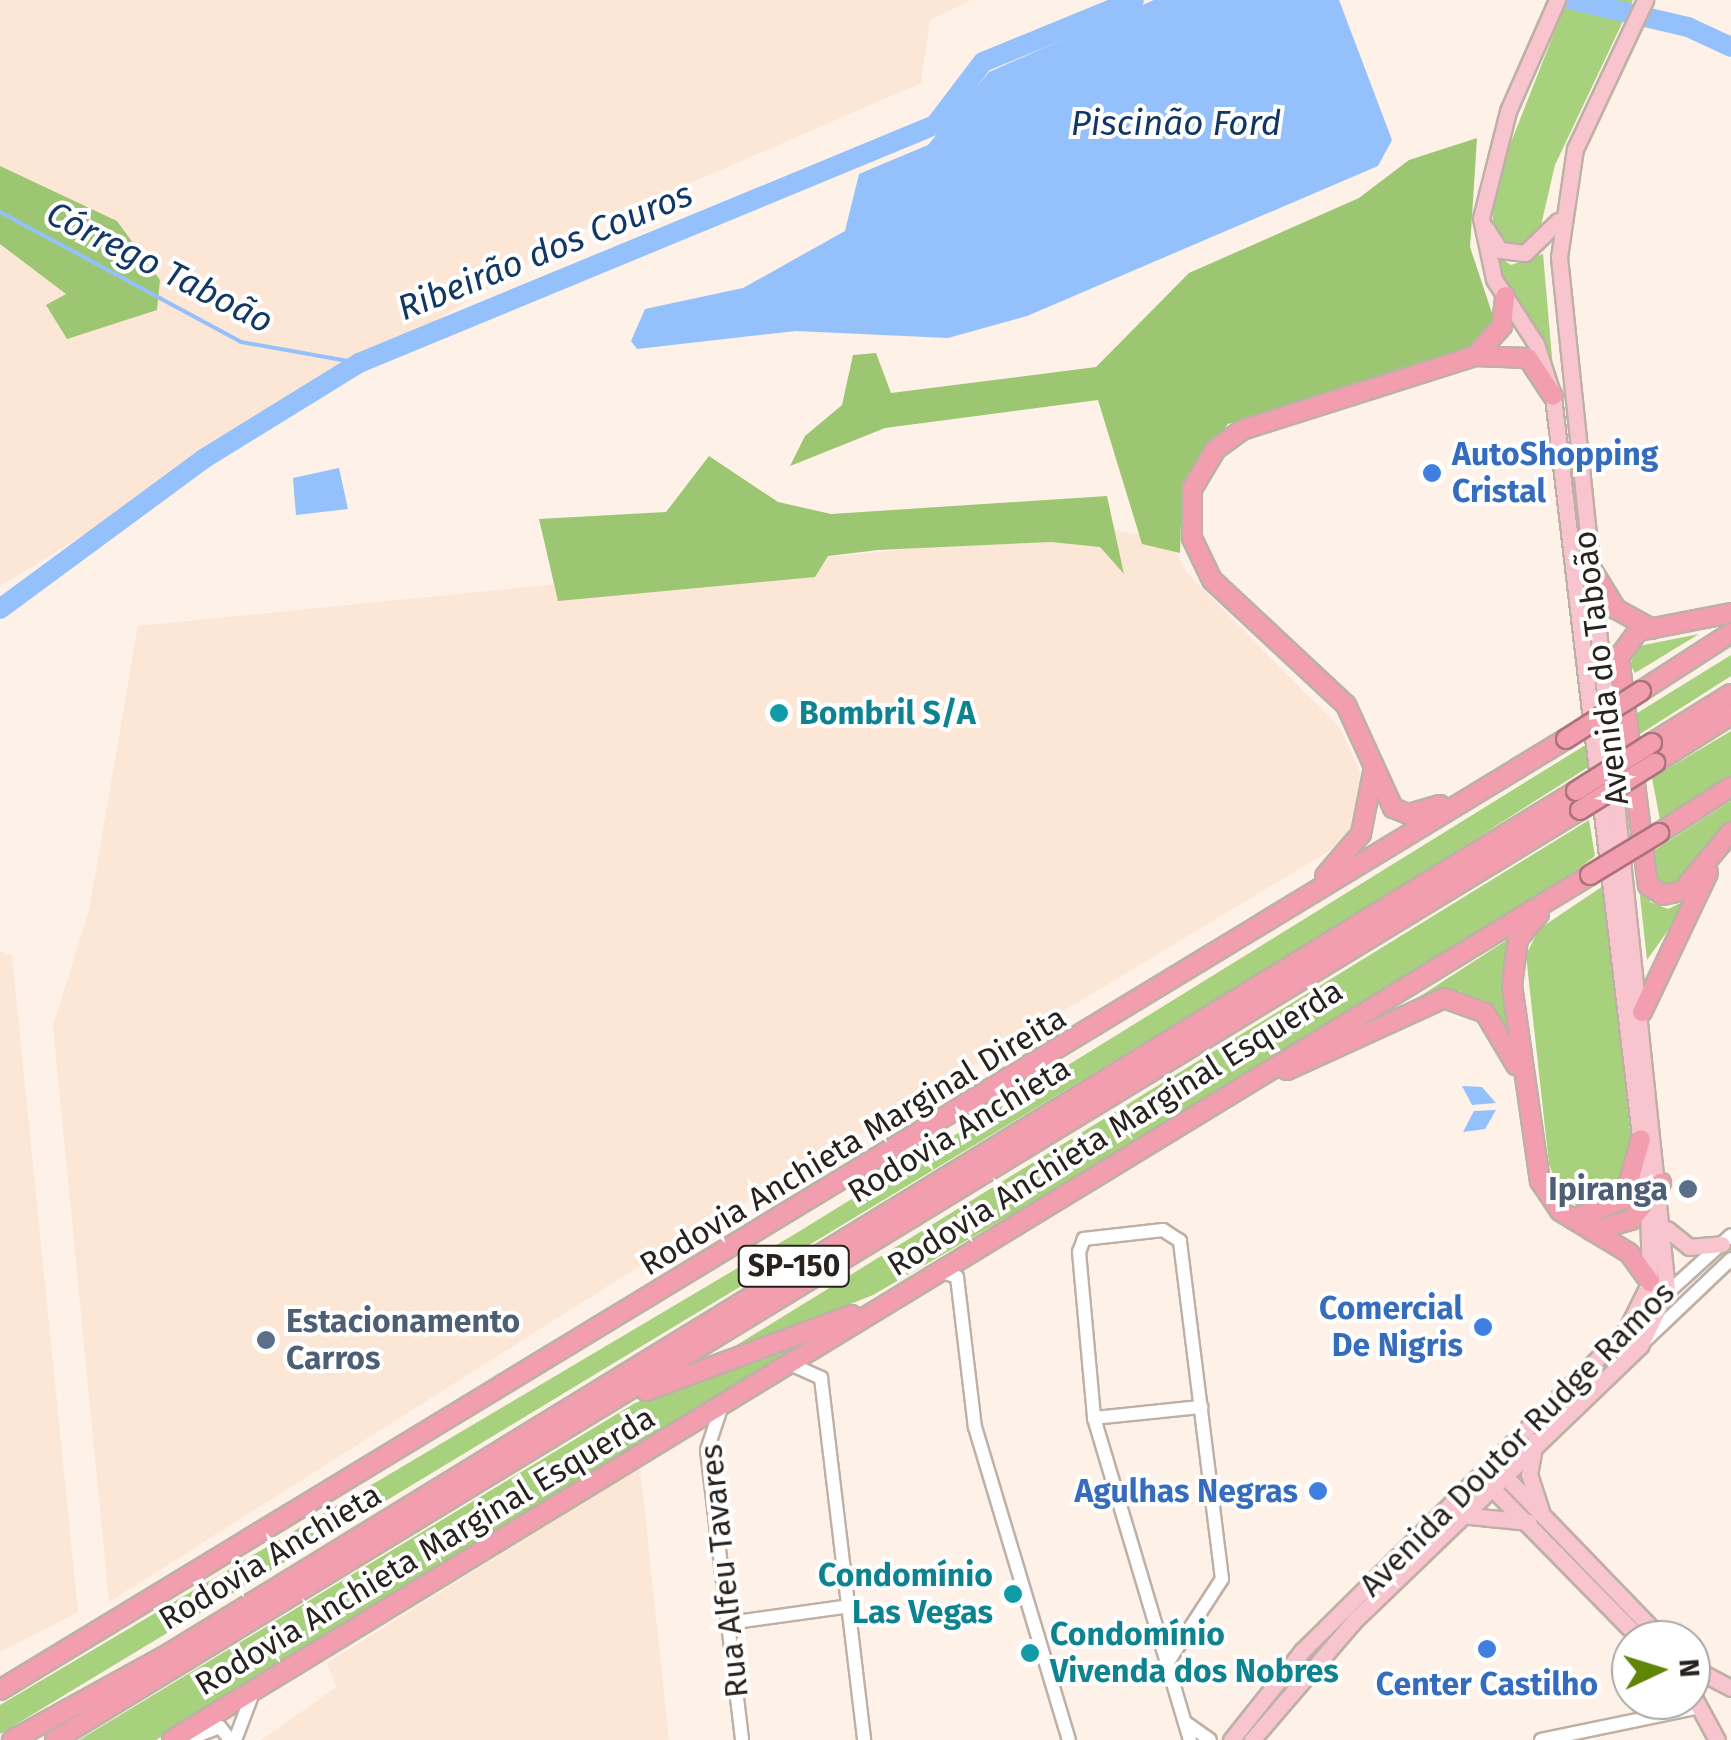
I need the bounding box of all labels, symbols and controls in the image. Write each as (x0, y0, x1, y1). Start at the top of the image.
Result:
water label: Piscinão Ford (1071, 102, 1281, 144)
water label: Ribeirão dos Couros (392, 173, 698, 329)
water label: Córrego Taboão (40, 192, 280, 342)
place label: AutoShopping Cristal (1452, 436, 1658, 511)
marker: AutoShopping Cristal (1421, 462, 1443, 484)
street label: Avenida do Taboão (1565, 529, 1637, 807)
place label: Bombril S/A (799, 694, 976, 732)
marker: Bombril S/A (768, 702, 790, 724)
street label: Rodovia Anchieta Marginal Esquerda (880, 971, 1350, 1285)
street label: Rodovia Anchieta Marginal Direita (633, 998, 1073, 1284)
street label: Rodovia Anchieta (841, 1049, 1077, 1211)
place label: Ipiranga (1548, 1170, 1668, 1208)
marker: Ipiranga (1677, 1178, 1699, 1200)
road number: SP-150 (736, 1241, 852, 1291)
street label: Avenida Doutor Rudge Ramos (1352, 1274, 1682, 1604)
place label: Comercial De Nigris (1319, 1290, 1463, 1365)
place label: Estacionamento Carros (286, 1303, 520, 1378)
marker: Comercial De Nigris (1472, 1316, 1494, 1338)
marker: Estacionamento Carros (255, 1329, 277, 1351)
street label: Rodovia Anchieta Marginal Esquerda (188, 1398, 662, 1704)
street label: Rua Alfeu Tavares (692, 1442, 756, 1700)
place label: Agulhas Negras (1074, 1472, 1298, 1510)
street label: Rodovia Anchieta (152, 1476, 388, 1638)
marker: Agulhas Negras (1307, 1480, 1329, 1502)
place label: Condomínio Las Vegas (818, 1557, 993, 1632)
marker: Condomínio Las Vegas (1002, 1583, 1024, 1605)
place label: Condomínio Vivenda dos Nobres (1050, 1616, 1339, 1691)
north arrow (1611, 1620, 1711, 1720)
marker: Center Castilho (1476, 1638, 1498, 1660)
marker: Condomínio Vivenda dos Nobres (1019, 1642, 1041, 1664)
text: N (1672, 1658, 1707, 1678)
place label: Center Castilho (1376, 1665, 1598, 1703)

